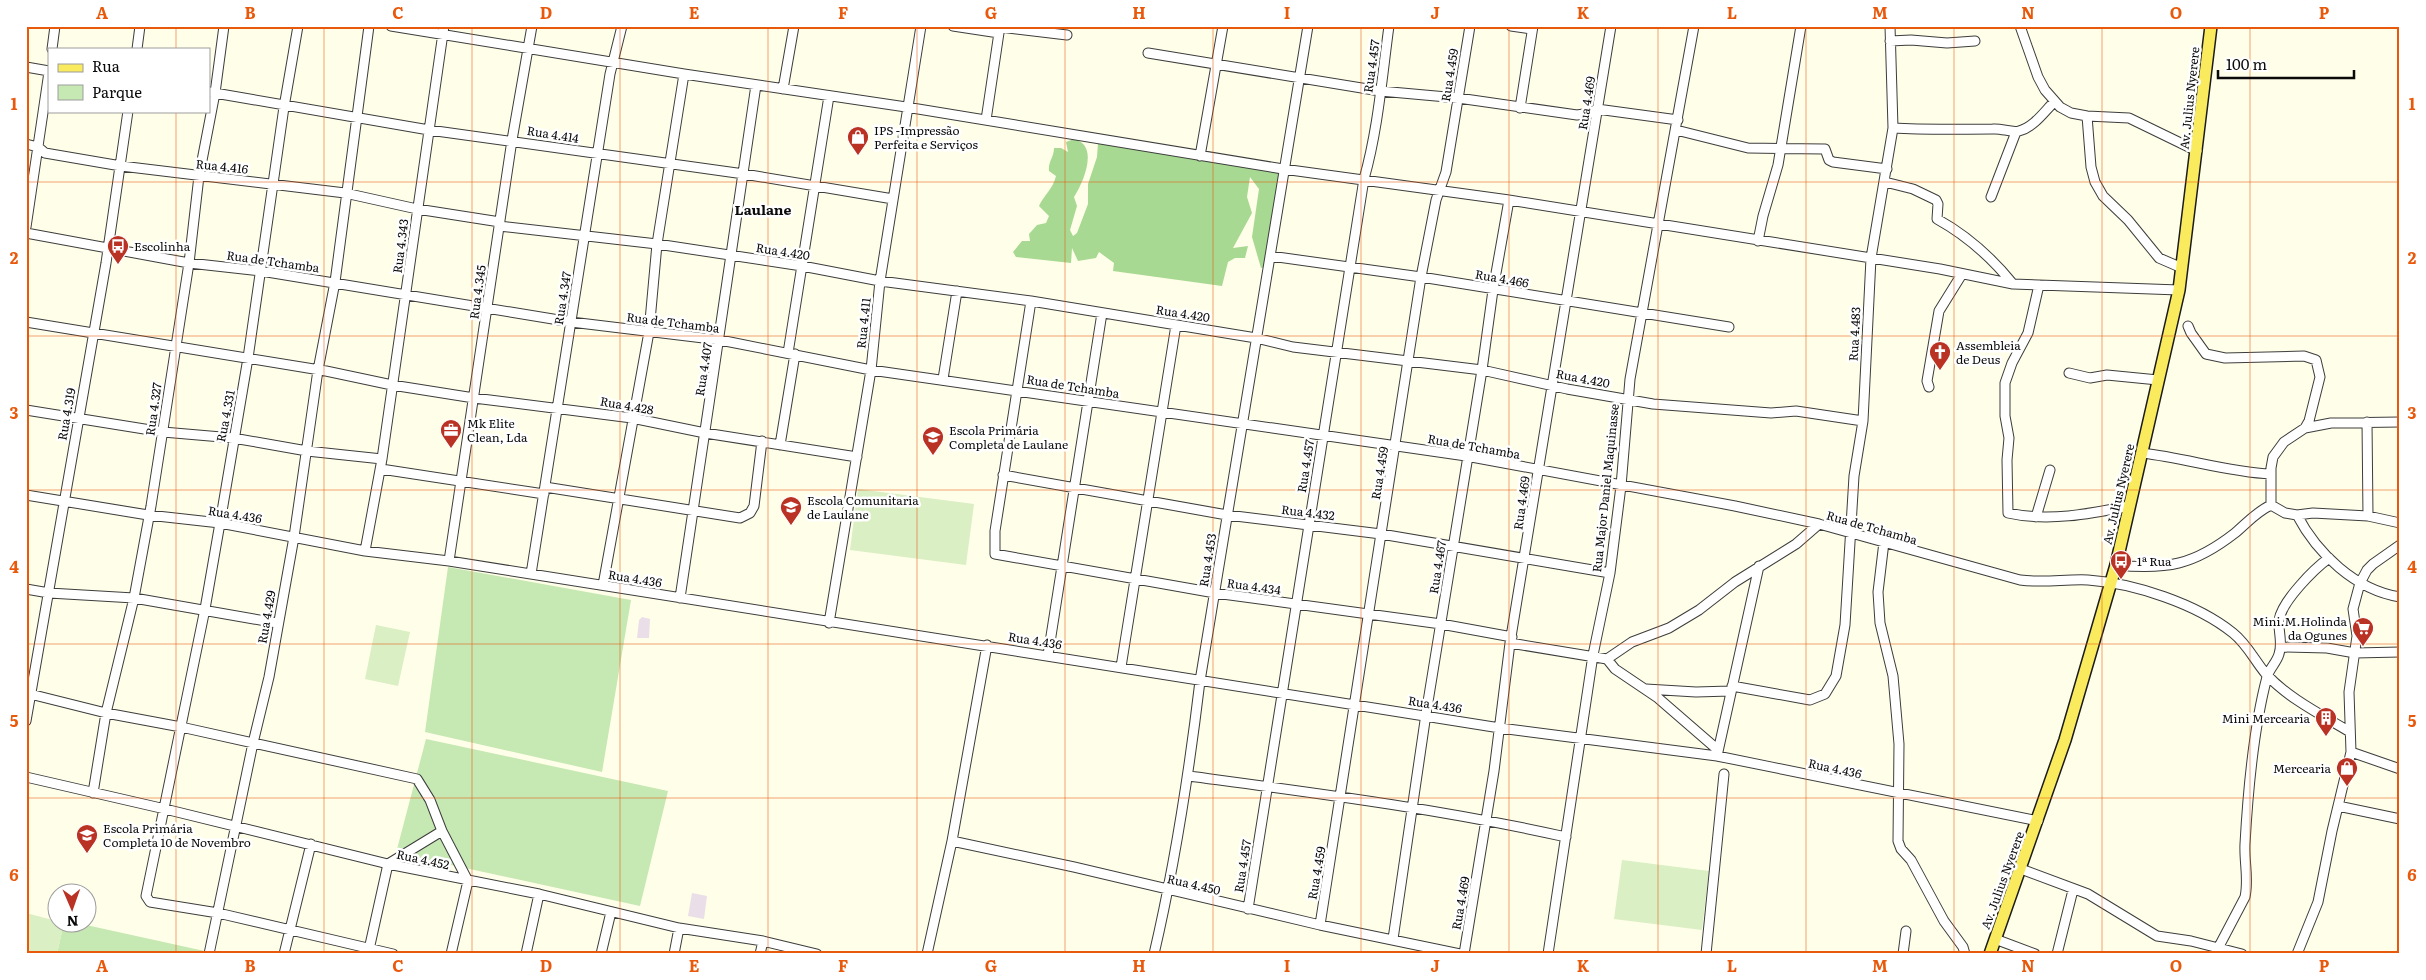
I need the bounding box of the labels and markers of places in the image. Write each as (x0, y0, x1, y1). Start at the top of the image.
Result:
place label: IPS -Impressão Perfeita e Serviços (874, 121, 978, 153)
shop icon: IPS -Impressão Perfeita e Serviços (846, 125, 870, 156)
bus stop icon: Escolinha (106, 234, 130, 265)
place label: Escolinha (134, 237, 191, 255)
place label: Assembleia de Deus (1956, 336, 2021, 368)
church icon: Assembleia de Deus (1928, 340, 1952, 371)
place label: Mk Elite Clean, Lda (467, 414, 528, 446)
office icon: Mk Elite Clean, Lda (439, 418, 463, 449)
place label: Escola Primária Completa de Laulane (949, 421, 1068, 453)
school or university icon: Escola Primária Completa de Laulane (921, 425, 945, 456)
place label: Escola Comunitaria de Laulane (807, 491, 919, 523)
school or university icon: Escola Comunitaria de Laulane (779, 495, 803, 526)
bus stop icon: 1ª Rua (2109, 549, 2133, 580)
place label: 1ª Rua (2137, 552, 2172, 570)
place label: Mini.M.Holinda da Ogunes (2253, 612, 2348, 644)
supermarket icon: Mini.M.Holinda da Ogunes (2351, 616, 2375, 647)
building icon: Mini Mercearia (2314, 706, 2338, 737)
place label: Mini Mercearia (2222, 709, 2311, 727)
shop icon: Mercearia (2335, 756, 2359, 787)
place label: Mercearia (2273, 759, 2332, 777)
place label: Escola Primária Completa 10 de Novembro (103, 819, 251, 851)
school or university icon: Escola Primária Completa 10 de Novembro (75, 823, 99, 854)

